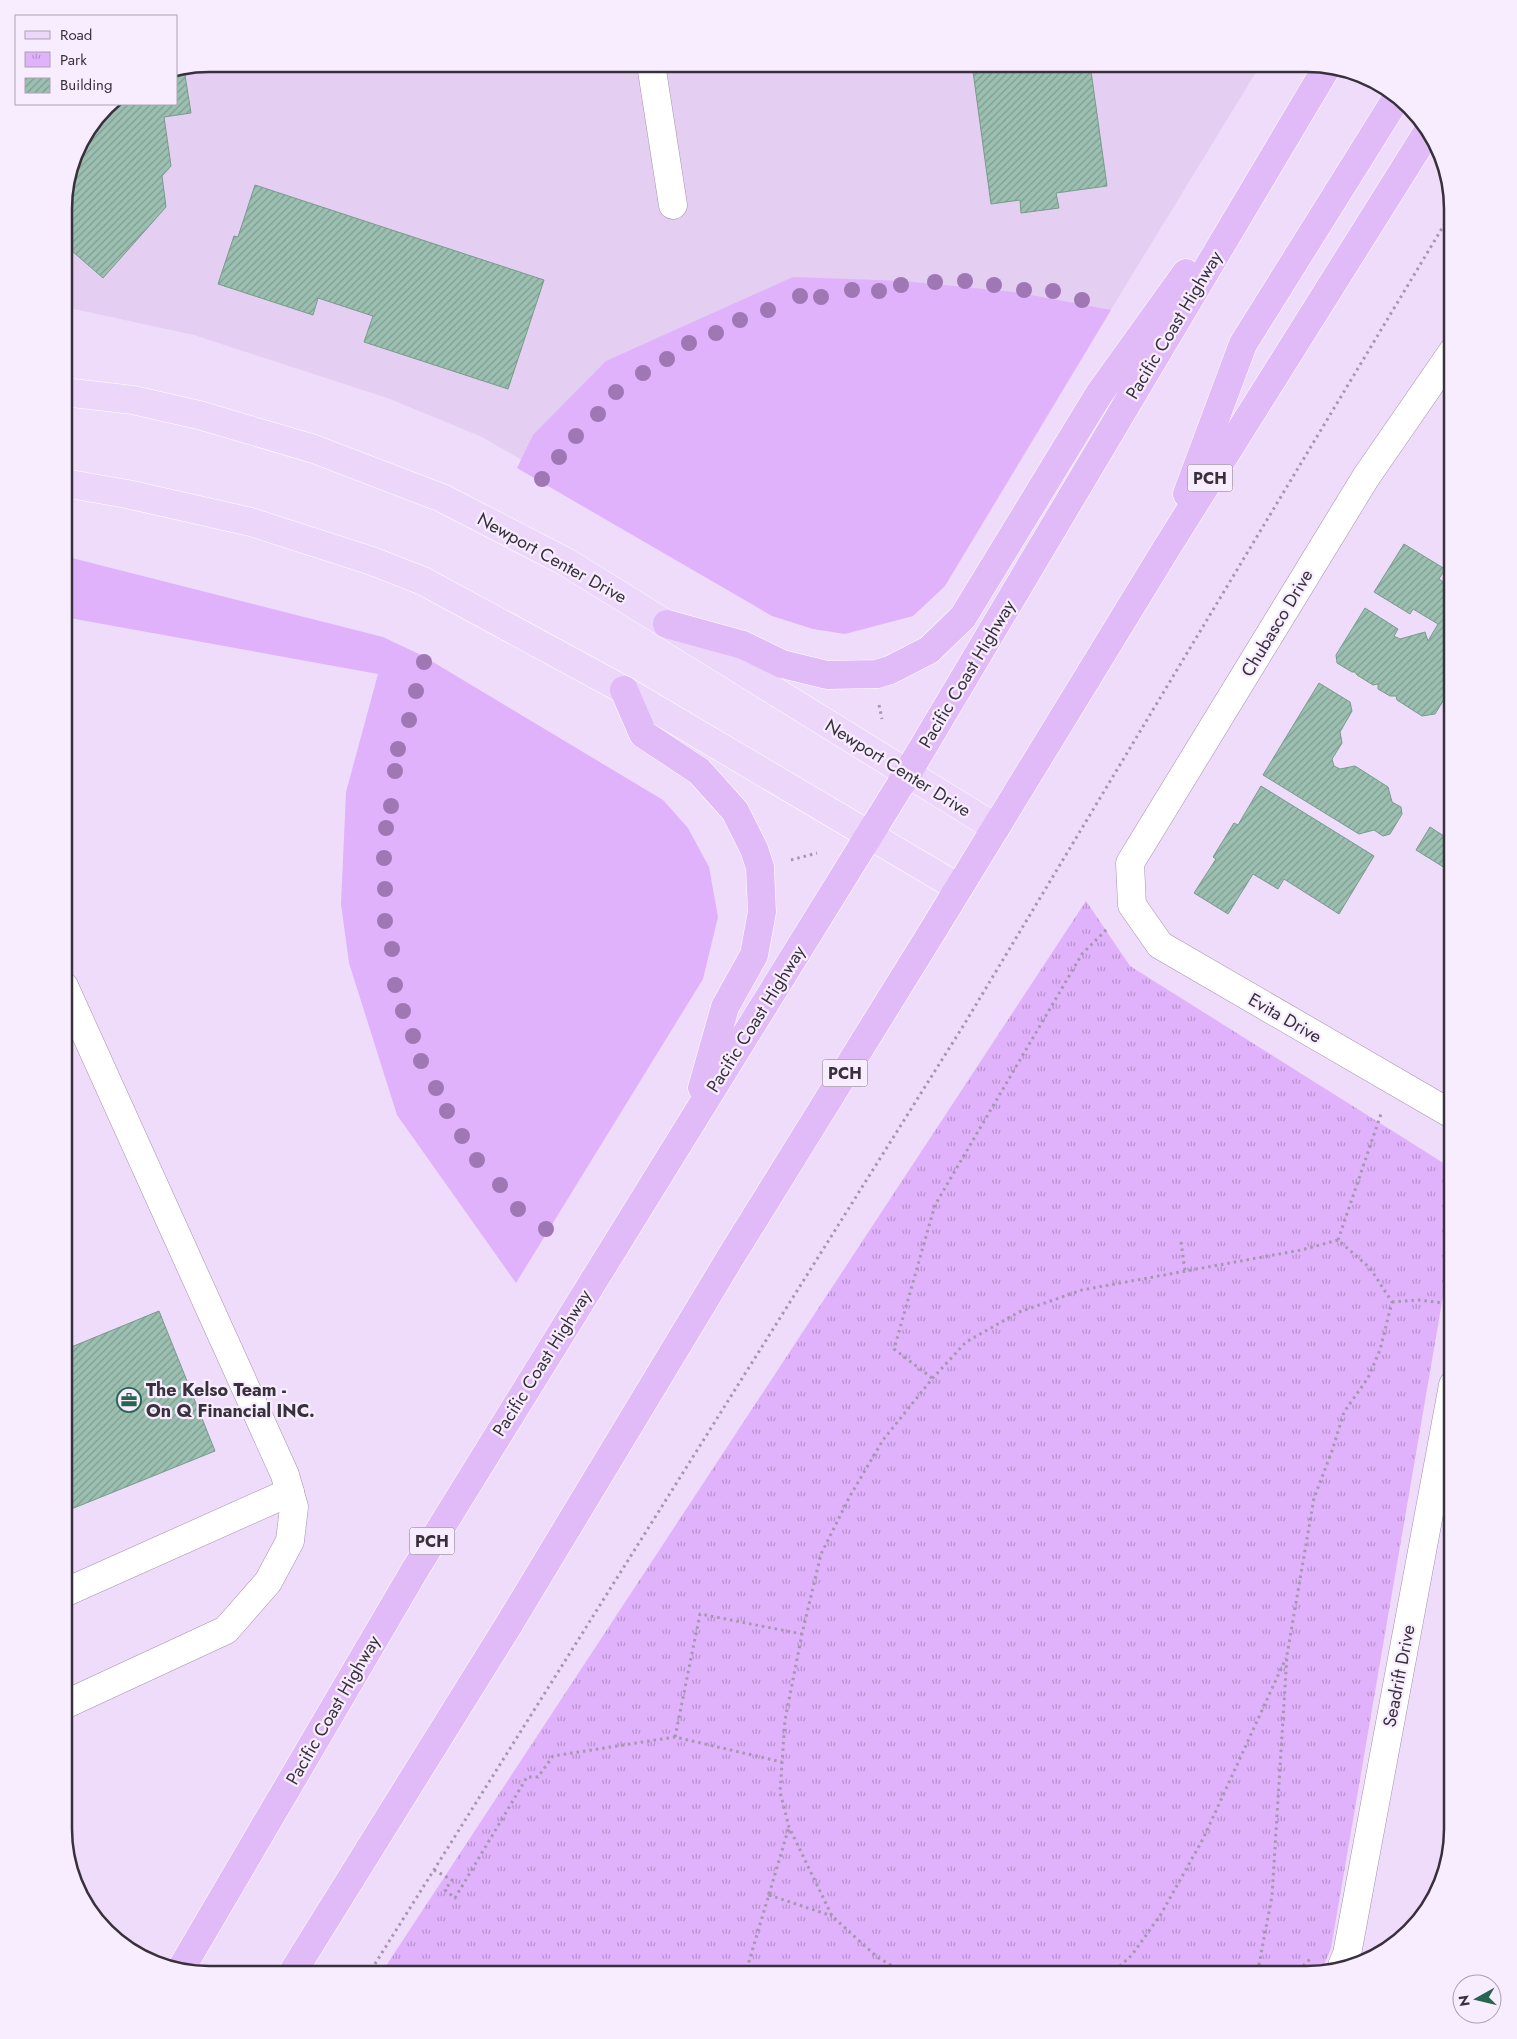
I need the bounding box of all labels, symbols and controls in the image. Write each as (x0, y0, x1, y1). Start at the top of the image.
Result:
legend (15, 15, 178, 105)
text: Road (60, 24, 92, 46)
text: Park (60, 49, 87, 71)
text: Building (60, 74, 112, 96)
street label: Pacific Coast Highway (1119, 246, 1229, 404)
road number: PCH (1188, 464, 1232, 492)
street label: Newport Center Drive (472, 506, 632, 610)
street label: Chubasco Drive (1235, 564, 1319, 682)
street label: Pacific Coast Highway (912, 595, 1022, 753)
street label: Newport Center Drive (820, 713, 976, 823)
street label: Pacific Coast Highway (700, 940, 812, 1097)
street label: Evita Drive (1243, 987, 1327, 1049)
road number: PCH (822, 1060, 868, 1086)
street label: Pacific Coast Highway (486, 1284, 598, 1441)
place label: The Kelso Team - On Q Financial INC. (146, 1377, 315, 1424)
office icon: The Kelso Team - On Q Financial INC. (116, 1387, 142, 1413)
road number: PCH (410, 1528, 454, 1554)
street label: Seadrift Drive (1376, 1623, 1422, 1729)
street label: Pacific Coast Highway (280, 1630, 386, 1790)
north arrow (1452, 1974, 1502, 2024)
text: N (1453, 1994, 1475, 2008)

